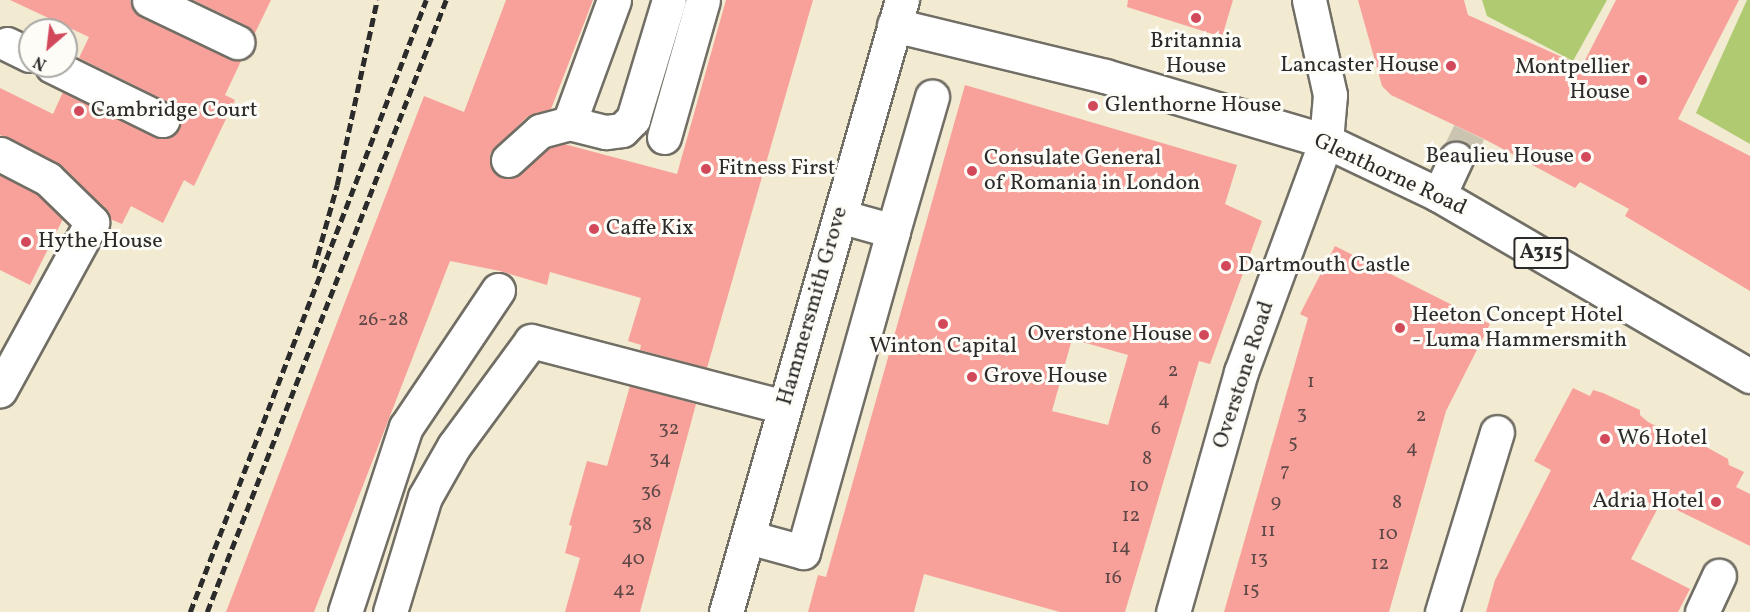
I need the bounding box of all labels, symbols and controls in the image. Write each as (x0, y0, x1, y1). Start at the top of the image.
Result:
marker: Britannia House (1189, 11, 1203, 25)
north arrow (18, 18, 78, 78)
place label: Britannia House (1150, 28, 1242, 80)
text: N (30, 50, 51, 75)
place label: Lancaster House (1280, 53, 1439, 79)
place label: Montpellier House (1515, 54, 1630, 106)
marker: Lancaster House (1444, 59, 1458, 73)
marker: Montpellier House (1635, 73, 1649, 87)
place label: Glenthorne House (1105, 93, 1281, 119)
place label: Cambridge Court (91, 98, 258, 124)
marker: Glenthorne House (1086, 99, 1100, 113)
marker: Cambridge Court (72, 104, 86, 118)
street label: Glenthorne Road (1309, 128, 1471, 222)
place label: Beaulieu House (1426, 144, 1574, 170)
place label: Consulate General of Romania in London (984, 145, 1198, 196)
marker: Beaulieu House (1579, 150, 1593, 164)
place label: Fitness First (718, 156, 835, 182)
marker: Fitness First (699, 162, 713, 176)
marker: Consulate General of Romania in London (965, 164, 979, 178)
street label: Hammersmith Grove (772, 204, 854, 408)
place label: Caffe Kix (606, 216, 694, 242)
marker: Caffe Kix (587, 222, 601, 236)
place label: Hythe House (38, 229, 163, 255)
marker: Hythe House (19, 235, 33, 249)
road number: A315 (1512, 235, 1570, 271)
place label: Dartmouth Castle (1238, 253, 1410, 279)
marker: Dartmouth Castle (1219, 259, 1233, 273)
street label: Overstone Road (1208, 298, 1280, 452)
place label: Heeton Concept Hotel - Luma Hammersmith (1412, 302, 1628, 354)
house number: 26-28 (358, 308, 408, 332)
marker: Winton Capital (936, 317, 950, 331)
marker: Heeton Concept Hotel - Luma Hammersmith (1393, 321, 1407, 335)
place label: Overstone House (1028, 322, 1192, 348)
marker: Overstone House (1197, 328, 1211, 342)
place label: Winton Capital (869, 334, 1017, 360)
house number: 2 (1168, 359, 1178, 383)
place label: Grove House (984, 364, 1108, 390)
marker: Grove House (965, 370, 979, 384)
house number: 1 (1307, 370, 1315, 394)
house number: 4 (1158, 388, 1170, 412)
house number: 3 (1297, 402, 1307, 426)
house number: 2 (1416, 404, 1426, 428)
house number: 32 (659, 417, 679, 441)
house number: 6 (1151, 417, 1161, 441)
place label: W6 Hotel (1617, 426, 1707, 452)
house number: 5 (1288, 431, 1298, 455)
marker: W6 Hotel (1598, 432, 1612, 446)
house number: 4 (1406, 436, 1418, 460)
house number: 34 (649, 447, 671, 471)
house number: 8 (1142, 447, 1152, 471)
house number: 7 (1280, 459, 1290, 483)
house number: 10 (1129, 474, 1149, 498)
house number: 36 (641, 480, 661, 504)
place label: Adria Hotel (1593, 489, 1704, 515)
house number: 9 (1271, 490, 1281, 514)
house number: 8 (1392, 491, 1402, 515)
marker: Adria Hotel (1709, 495, 1723, 509)
house number: 12 (1122, 504, 1140, 528)
house number: 38 (632, 513, 652, 537)
house number: 11 (1260, 519, 1276, 543)
house number: 10 (1378, 522, 1398, 546)
house number: 14 (1111, 535, 1131, 559)
house number: 40 (621, 547, 645, 571)
house number: 13 (1250, 547, 1268, 571)
house number: 12 (1371, 552, 1389, 576)
house number: 16 (1104, 566, 1122, 590)
house number: 42 (613, 578, 635, 602)
house number: 15 (1242, 578, 1260, 602)

